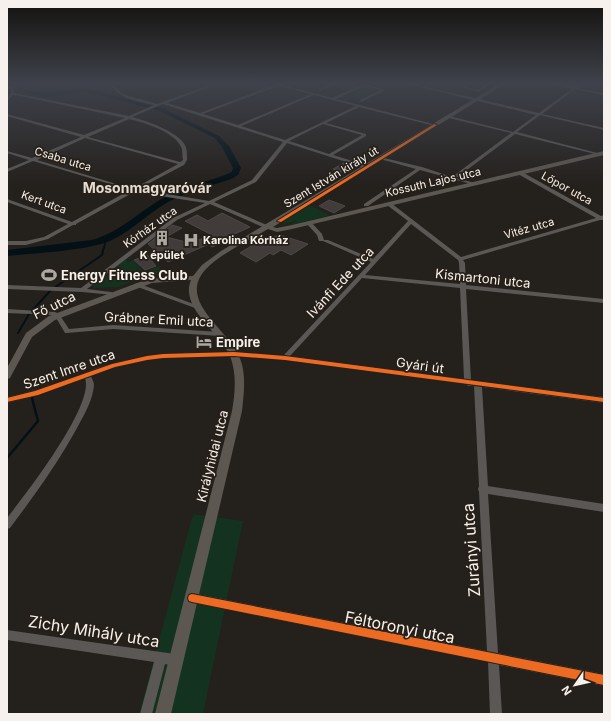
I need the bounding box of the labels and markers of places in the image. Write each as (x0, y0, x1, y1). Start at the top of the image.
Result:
building icon: K épület (153, 229, 171, 247)
hospital icon: Karolina Kórház (182, 231, 200, 249)
place label: Karolina Kórház (203, 233, 288, 247)
place label: K épület (140, 248, 184, 262)
sports icon: Energy Fitness Club (40, 266, 58, 284)
place label: Energy Fitness Club (61, 267, 188, 283)
hotel icon: Empire (195, 333, 213, 351)
place label: Empire (216, 334, 260, 350)

